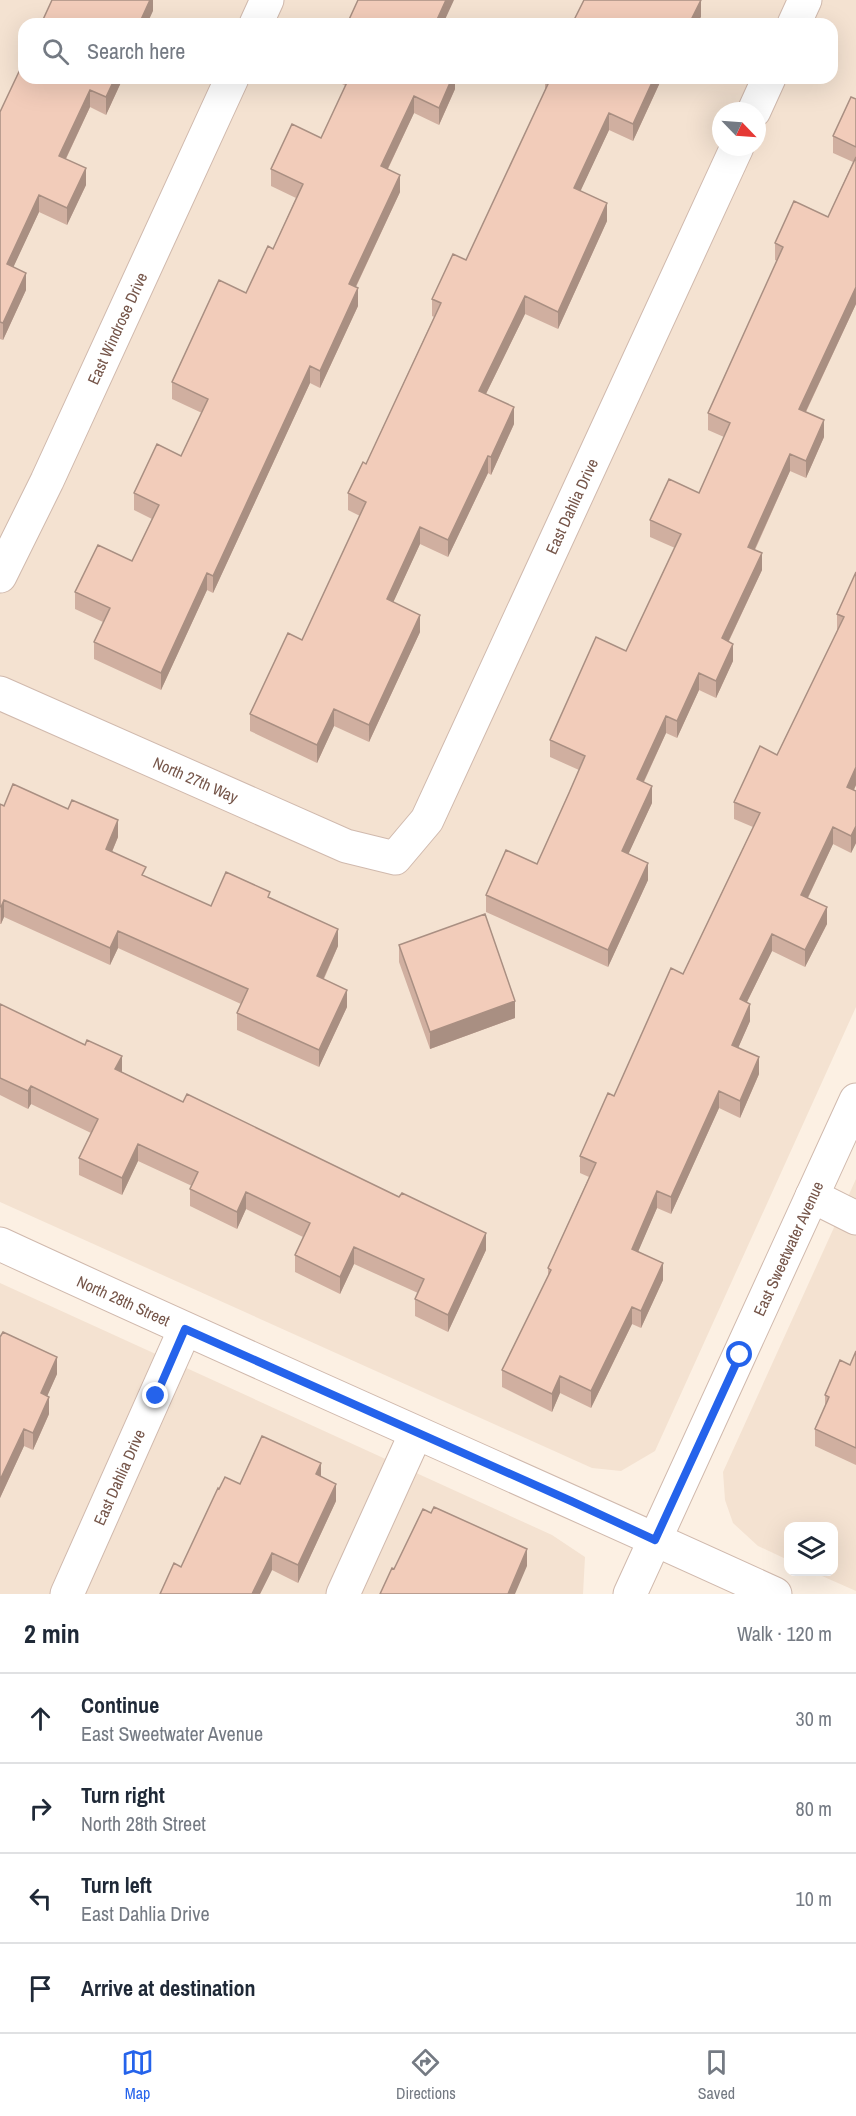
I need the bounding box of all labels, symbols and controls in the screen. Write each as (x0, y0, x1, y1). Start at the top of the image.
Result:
search box (18, 18, 838, 84)
icon: search (39, 35, 72, 68)
text: Search here (87, 36, 185, 66)
north arrow (712, 102, 766, 156)
street label: East Windrose Drive (82, 269, 152, 388)
street label: East Dahlia Drive (540, 455, 603, 557)
street label: North 27th Way (150, 751, 242, 808)
street label: East Sweetwater Avenue (748, 1178, 828, 1319)
street label: North 28th Street (74, 1270, 174, 1332)
route start (726, 1341, 752, 1367)
route end (142, 1382, 168, 1408)
street label: East Dahlia Drive (88, 1426, 150, 1529)
map controls (784, 1522, 838, 1576)
button: layers (784, 1522, 838, 1576)
text: 2 min (24, 1616, 80, 1651)
text: Walk · 120 m (737, 1620, 832, 1647)
text: Continue (81, 1690, 159, 1720)
icon: ahead (24, 1702, 57, 1735)
text: 30 m (796, 1705, 832, 1732)
text: East Sweetwater Avenue (81, 1720, 263, 1747)
text: Turn right (81, 1780, 165, 1810)
icon: right (24, 1792, 57, 1825)
text: 80 m (796, 1795, 832, 1822)
text: North 28th Street (81, 1810, 206, 1837)
text: Turn left (81, 1870, 152, 1900)
icon: left (24, 1882, 57, 1915)
text: 10 m (796, 1885, 832, 1912)
text: East Dahlia Drive (81, 1900, 210, 1927)
icon: arrive (24, 1972, 57, 2005)
text: Arrive at destination (81, 1973, 255, 2003)
tab: Map (121, 2046, 154, 2104)
tab: Directions (396, 2046, 456, 2104)
tab: Saved (698, 2046, 735, 2104)

